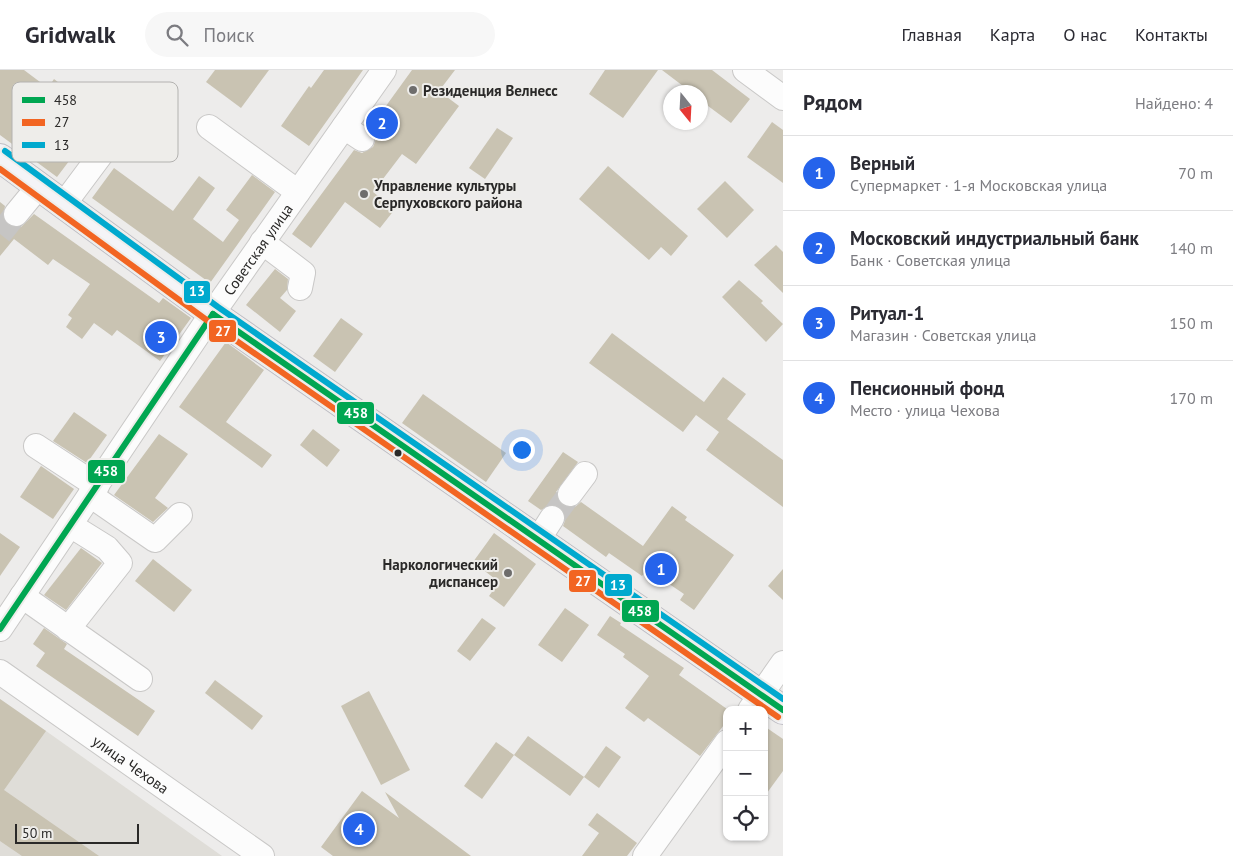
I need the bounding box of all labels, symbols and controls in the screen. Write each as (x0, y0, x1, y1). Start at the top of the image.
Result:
search box (145, 12, 495, 57)
text: Gridwalk (25, 19, 115, 50)
icon: search (163, 21, 191, 49)
text: Поиск (203, 23, 254, 47)
text: Главная (901, 23, 962, 46)
text: Карта (990, 23, 1035, 46)
text: О нас (1063, 23, 1107, 46)
text: Контакты (1135, 23, 1208, 46)
place label: Резиденция Велнесс (423, 81, 558, 100)
legend (12, 82, 178, 162)
marker: Резиденция Велнесс (407, 84, 419, 96)
north arrow (663, 85, 708, 130)
text: Рядом (803, 89, 862, 116)
text: 458 (54, 91, 77, 109)
text: Найдено: 4 (1135, 93, 1213, 113)
pin: 2 (366, 104, 398, 142)
text: 27 (54, 113, 69, 131)
text: 13 (54, 136, 69, 154)
text: Верный (850, 151, 915, 175)
text: 1 (814, 163, 824, 183)
text: 70 m (1178, 163, 1213, 183)
text: Супермаркет · 1-я Московская улица (850, 175, 1107, 195)
place label: Управление культуры Серпуховского района (373, 176, 522, 212)
marker: Управление культуры Серпуховского района (358, 188, 370, 200)
street label: Советская улица (219, 200, 297, 299)
text: Московский индустриальный банк (850, 226, 1139, 250)
text: 2 (814, 238, 824, 258)
text: 140 m (1170, 238, 1213, 258)
text: Банк · Советская улица (850, 250, 1011, 270)
line badge: 13 (183, 280, 211, 304)
text: 13 (189, 282, 205, 300)
text: Ритуал-1 (850, 301, 924, 325)
text: 3 (814, 313, 824, 333)
text: 150 m (1170, 313, 1213, 333)
pin: 3 (145, 318, 177, 356)
line badge: 27 (208, 319, 237, 343)
text: 27 (215, 322, 231, 340)
text: Магазин · Советская улица (850, 325, 1036, 345)
text: Пенсионный фонд (850, 376, 1004, 400)
text: 4 (814, 388, 824, 408)
text: 170 m (1170, 388, 1213, 408)
text: Место · улица Чехова (850, 400, 1000, 420)
line badge: 458 (336, 401, 375, 425)
text: 458 (344, 404, 368, 422)
your location (509, 437, 535, 463)
unlabelled marker (393, 448, 403, 458)
line badge: 458 (87, 459, 126, 484)
text: 458 (94, 462, 118, 480)
pin: 1 (645, 550, 677, 588)
place label: Наркологический диспансер (383, 555, 498, 591)
marker: Наркологический диспансер (502, 567, 514, 579)
line badge: 27 (568, 569, 597, 593)
text: 27 (575, 572, 591, 590)
line badge: 13 (604, 573, 633, 597)
text: 13 (610, 576, 626, 594)
line badge: 458 (621, 599, 660, 623)
text: 458 (628, 602, 652, 620)
map controls (723, 706, 768, 841)
button: + (723, 706, 768, 751)
street label: улица Чехова (89, 731, 173, 797)
button: − (723, 751, 768, 796)
button: locate (723, 796, 768, 841)
pin: 4 (343, 810, 375, 848)
scale bar (15, 821, 139, 844)
text: 50 m (22, 824, 52, 842)

